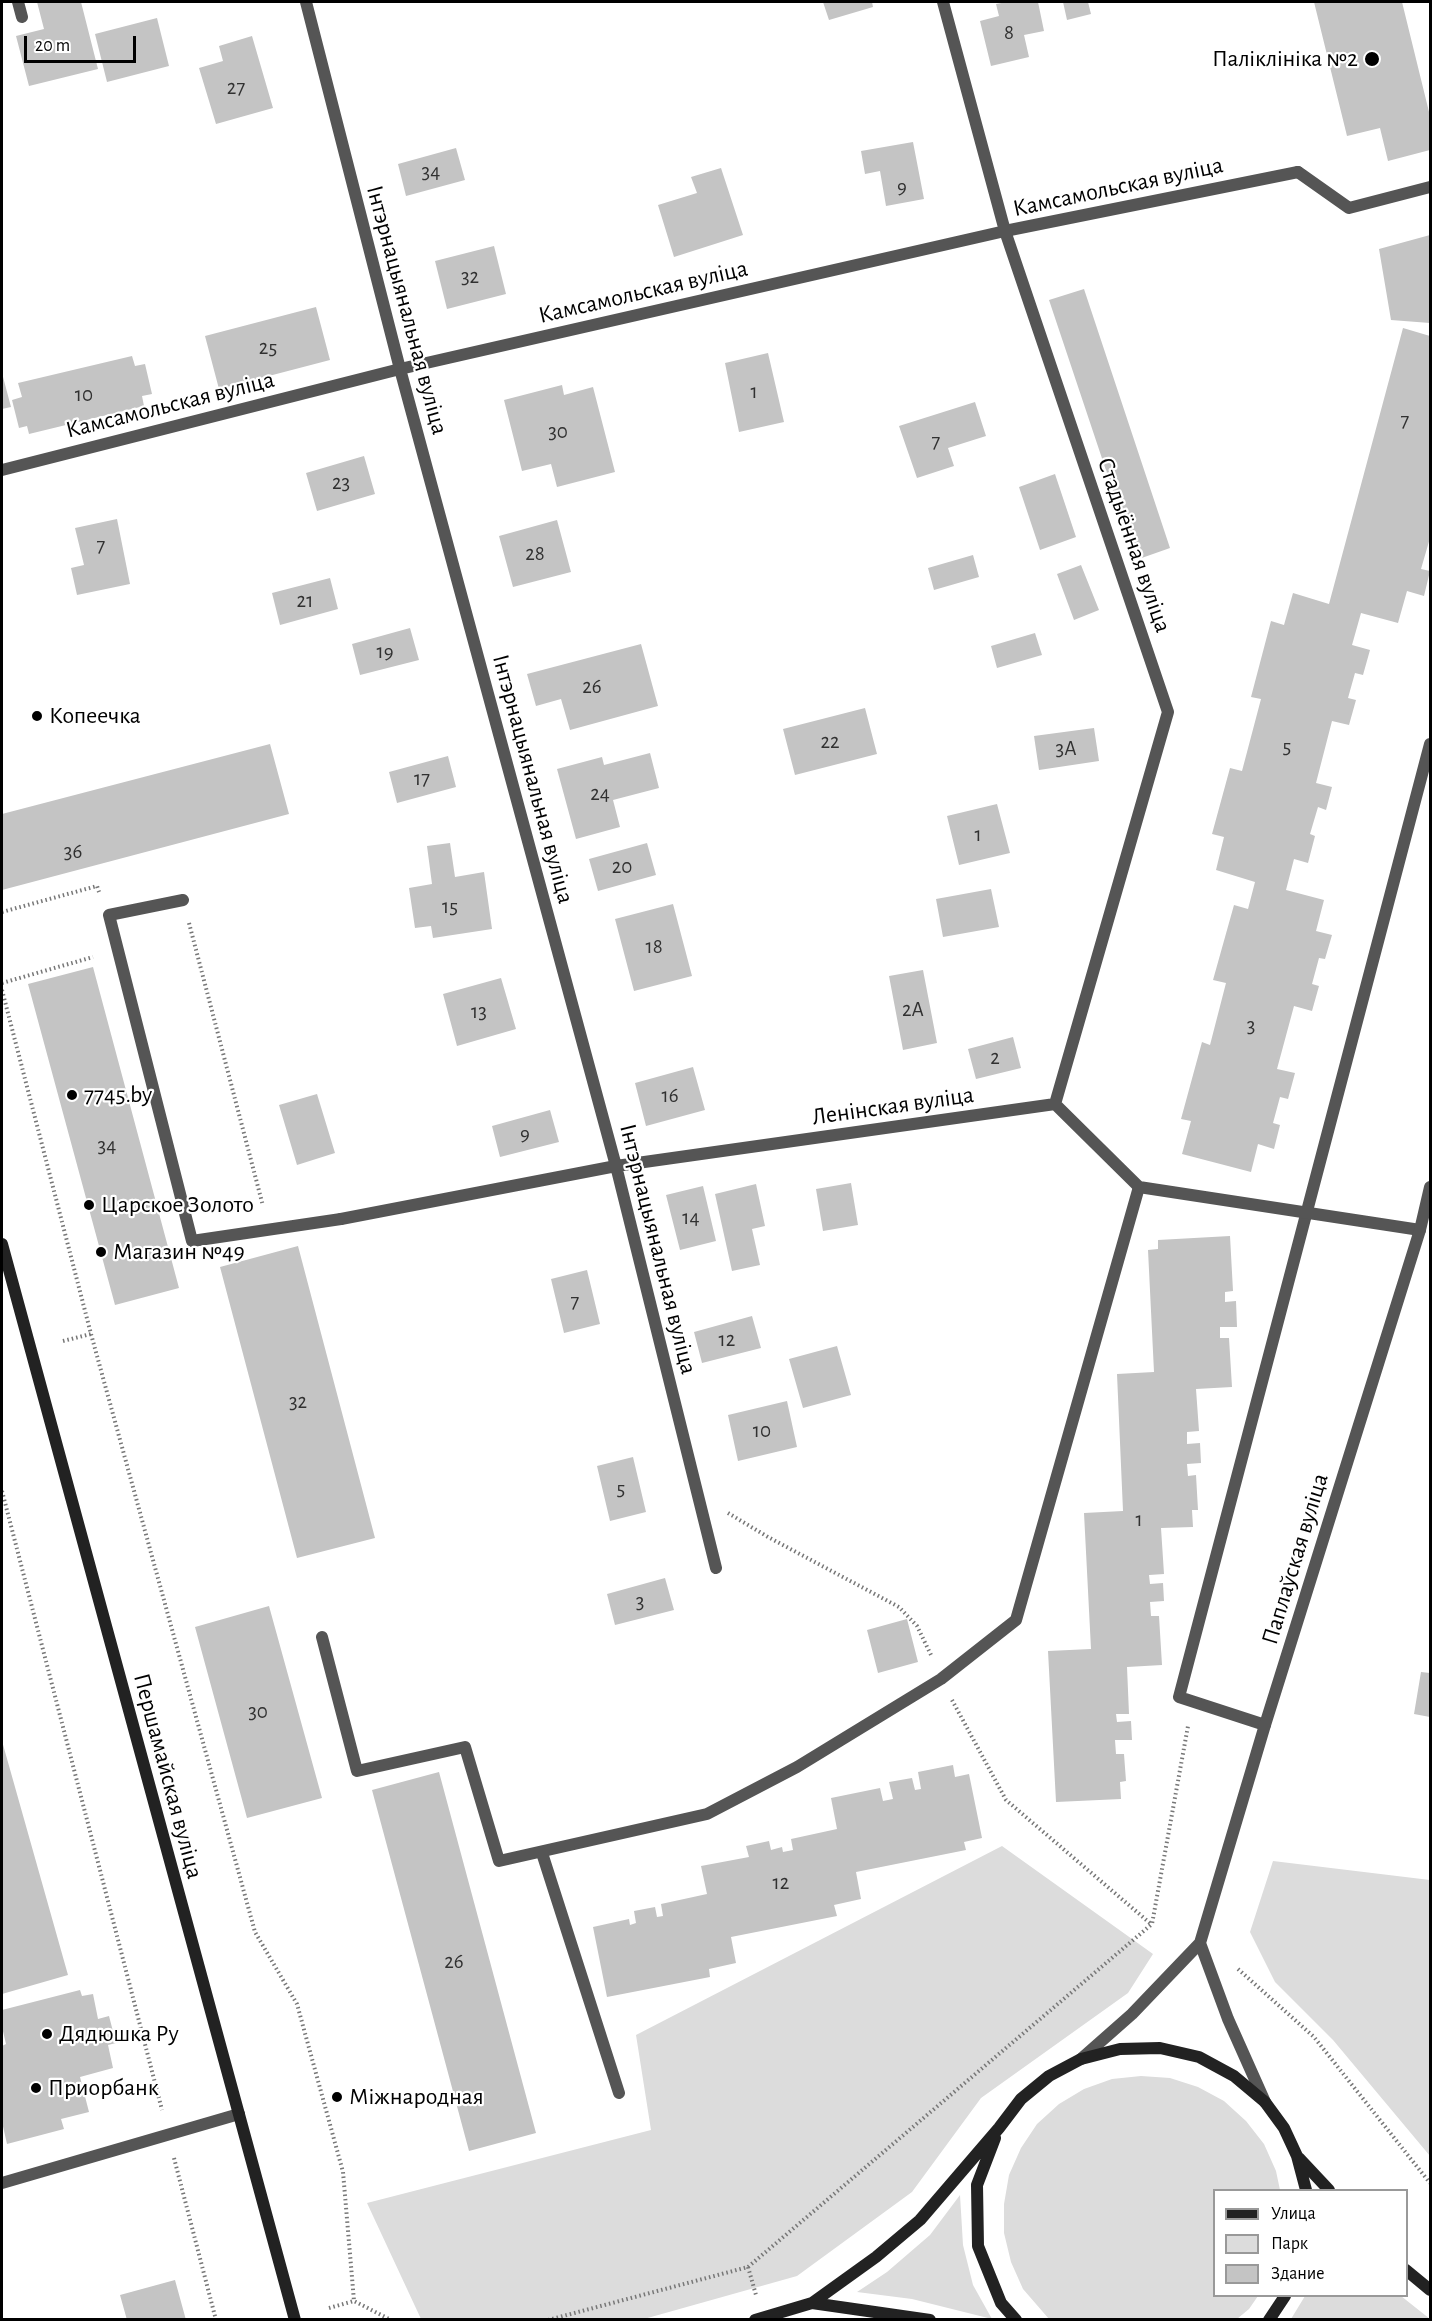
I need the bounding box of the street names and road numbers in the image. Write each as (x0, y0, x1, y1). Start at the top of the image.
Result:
street label: Камсамольская вуліца (1010, 151, 1226, 223)
street label: Інтэрнацыянальная вуліца (360, 182, 454, 438)
street label: Камсамольская вуліца (536, 254, 750, 330)
street label: Камсамольская вуліца (63, 365, 277, 445)
street label: Стадыённая вуліца (1091, 454, 1177, 636)
street label: Інтэрнацыянальная вуліца (486, 651, 580, 907)
street label: Ленінская вуліца (810, 1080, 976, 1132)
street label: Інтэрнацыянальная вуліца (613, 1121, 703, 1377)
street label: Паплаўская вуліца (1255, 1470, 1335, 1648)
street label: Першамайская вуліца (127, 1670, 209, 1882)

